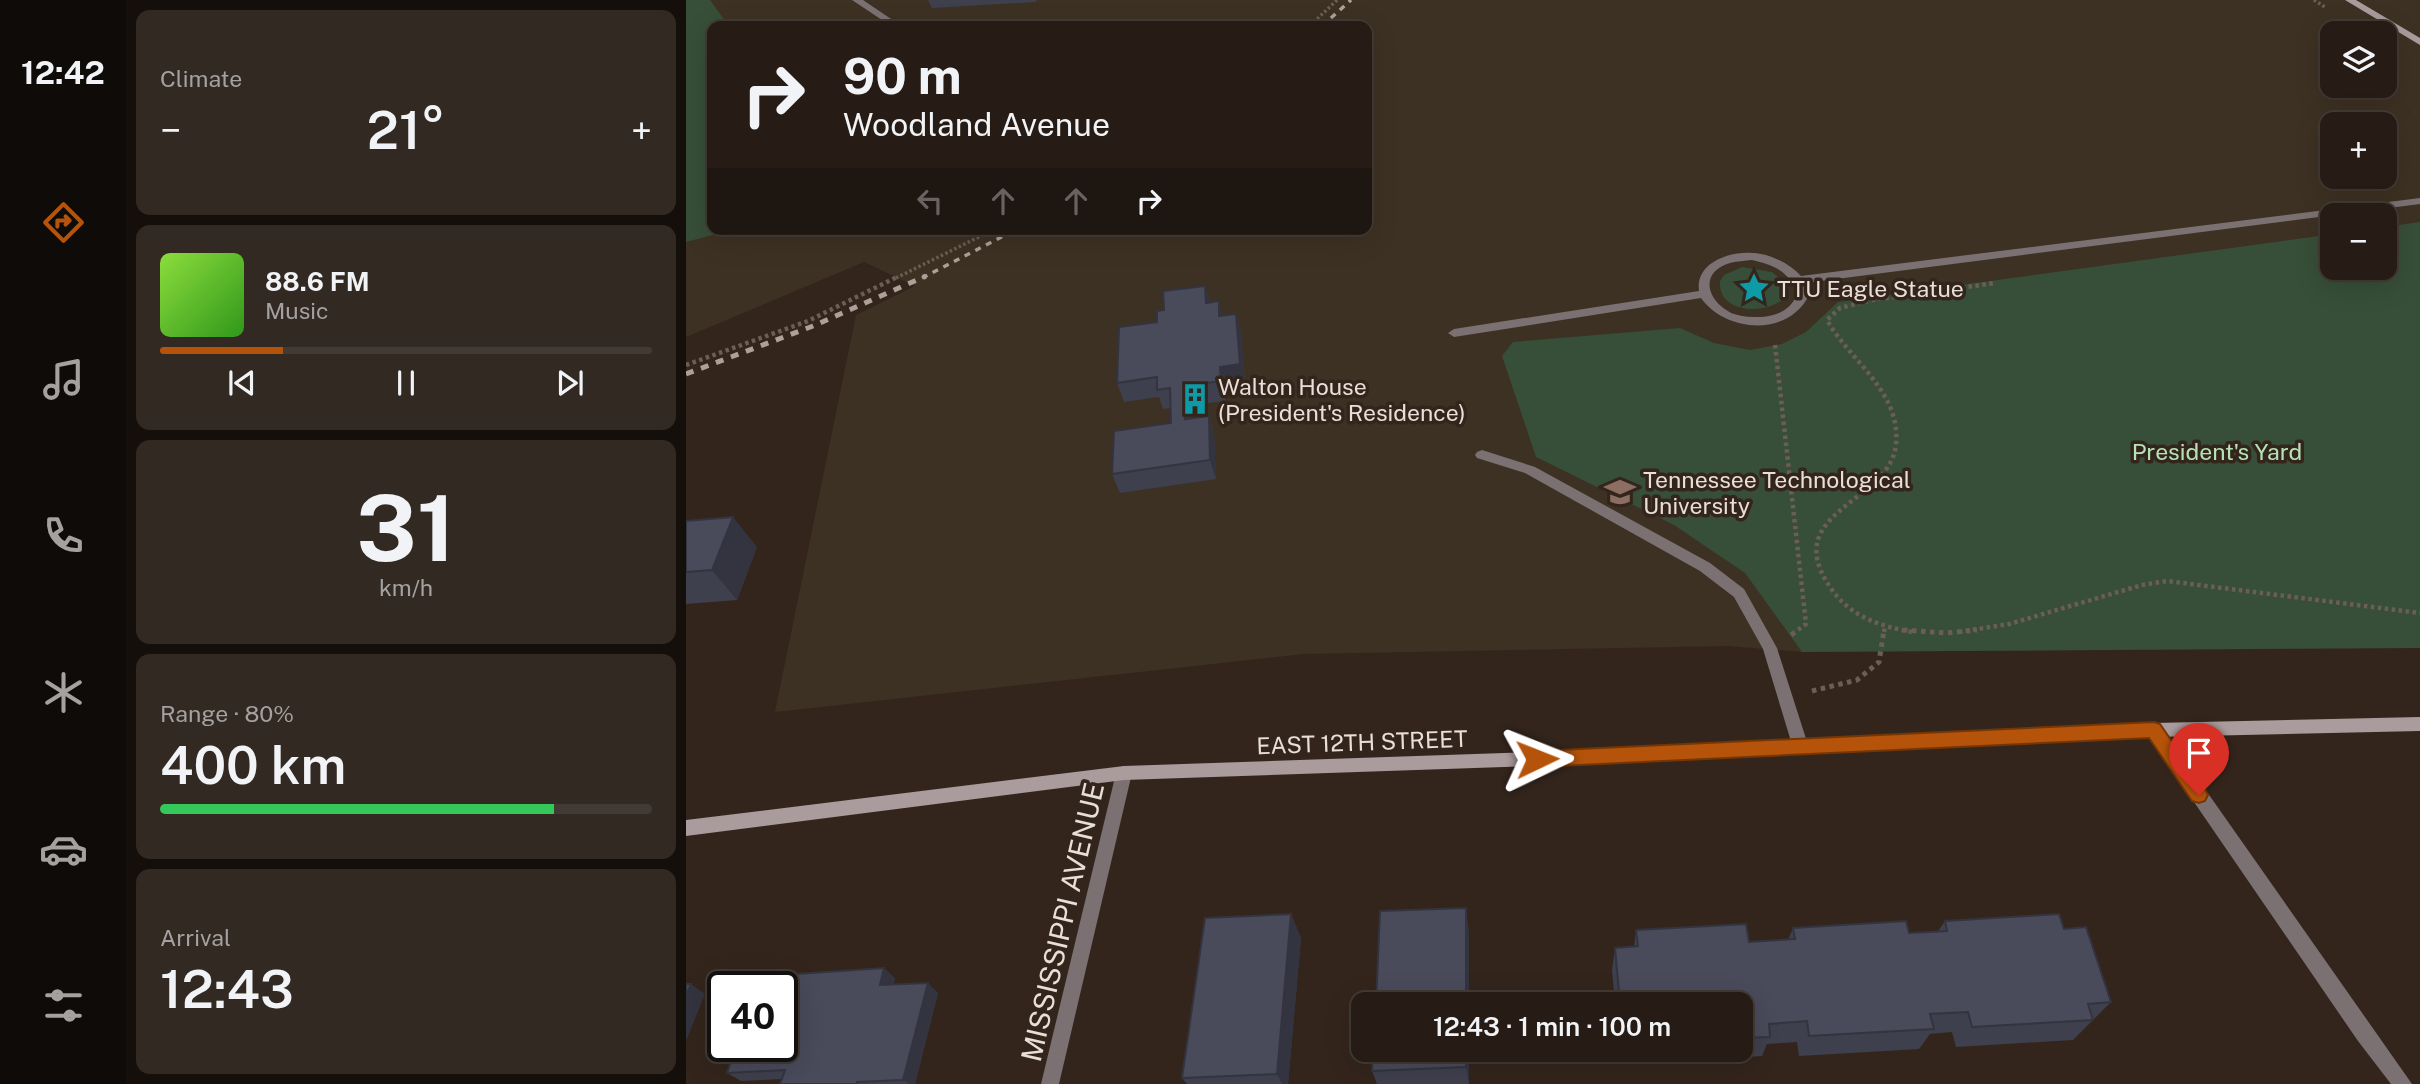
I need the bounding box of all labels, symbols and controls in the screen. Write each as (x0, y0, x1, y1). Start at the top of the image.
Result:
map controls (2320, 21, 2397, 280)
button: layers (2320, 21, 2397, 98)
text: 90 m (843, 47, 962, 105)
icon: right (728, 49, 819, 140)
text: 12:42 (21, 54, 105, 91)
text: Climate (160, 65, 242, 92)
text: 21° (367, 100, 445, 161)
text: Woodland Avenue (843, 106, 1110, 143)
text: − (160, 108, 181, 153)
text: + (631, 108, 652, 153)
button: + (2320, 112, 2397, 189)
icon: left (911, 182, 949, 220)
icon: ahead (984, 182, 1022, 220)
icon: ahead (1057, 182, 1095, 220)
icon: right (1130, 182, 1168, 220)
icon: directions (39, 198, 88, 247)
button: − (2320, 203, 2397, 280)
text: 88.6 FM (265, 266, 370, 297)
place icon: TTU Eagle Statue (1737, 271, 1771, 305)
place label: TTU Eagle Statue (1777, 275, 1964, 302)
text: Music (265, 297, 329, 324)
icon: music (39, 355, 88, 404)
icon: previous (223, 364, 261, 402)
icon: pause (387, 364, 425, 402)
icon: next (551, 364, 589, 402)
place label: Walton House (President's Residence) (1218, 373, 1466, 426)
building icon: Walton House (President's Residence) (1178, 382, 1212, 416)
park label: President's Yard (2132, 438, 2302, 465)
place label: Tennessee Technological University (1643, 466, 1911, 519)
text: 31 (356, 475, 456, 581)
school or university icon: Tennessee Technological University (1603, 475, 1637, 509)
icon: phone (39, 511, 88, 560)
text: km/h (379, 574, 433, 601)
icon: climate (39, 668, 88, 717)
text: Range · 80% (160, 700, 294, 727)
position arrow (1500, 722, 1574, 796)
pin (2169, 723, 2229, 795)
street label: EAST 12TH STREET (1256, 725, 1468, 759)
icon: arrive (2180, 734, 2218, 772)
text: 400 km (160, 735, 346, 796)
street label: MISSISSIPPI AVENUE (1014, 779, 1110, 1065)
icon: car (39, 825, 88, 874)
text: Arrival (160, 924, 231, 951)
text: 12:43 (160, 959, 294, 1020)
speed limit sign: 40 (707, 971, 798, 1062)
icon: filters (39, 981, 88, 1030)
text: 12:43 · 1 min · 100 m (1433, 1011, 1671, 1042)

